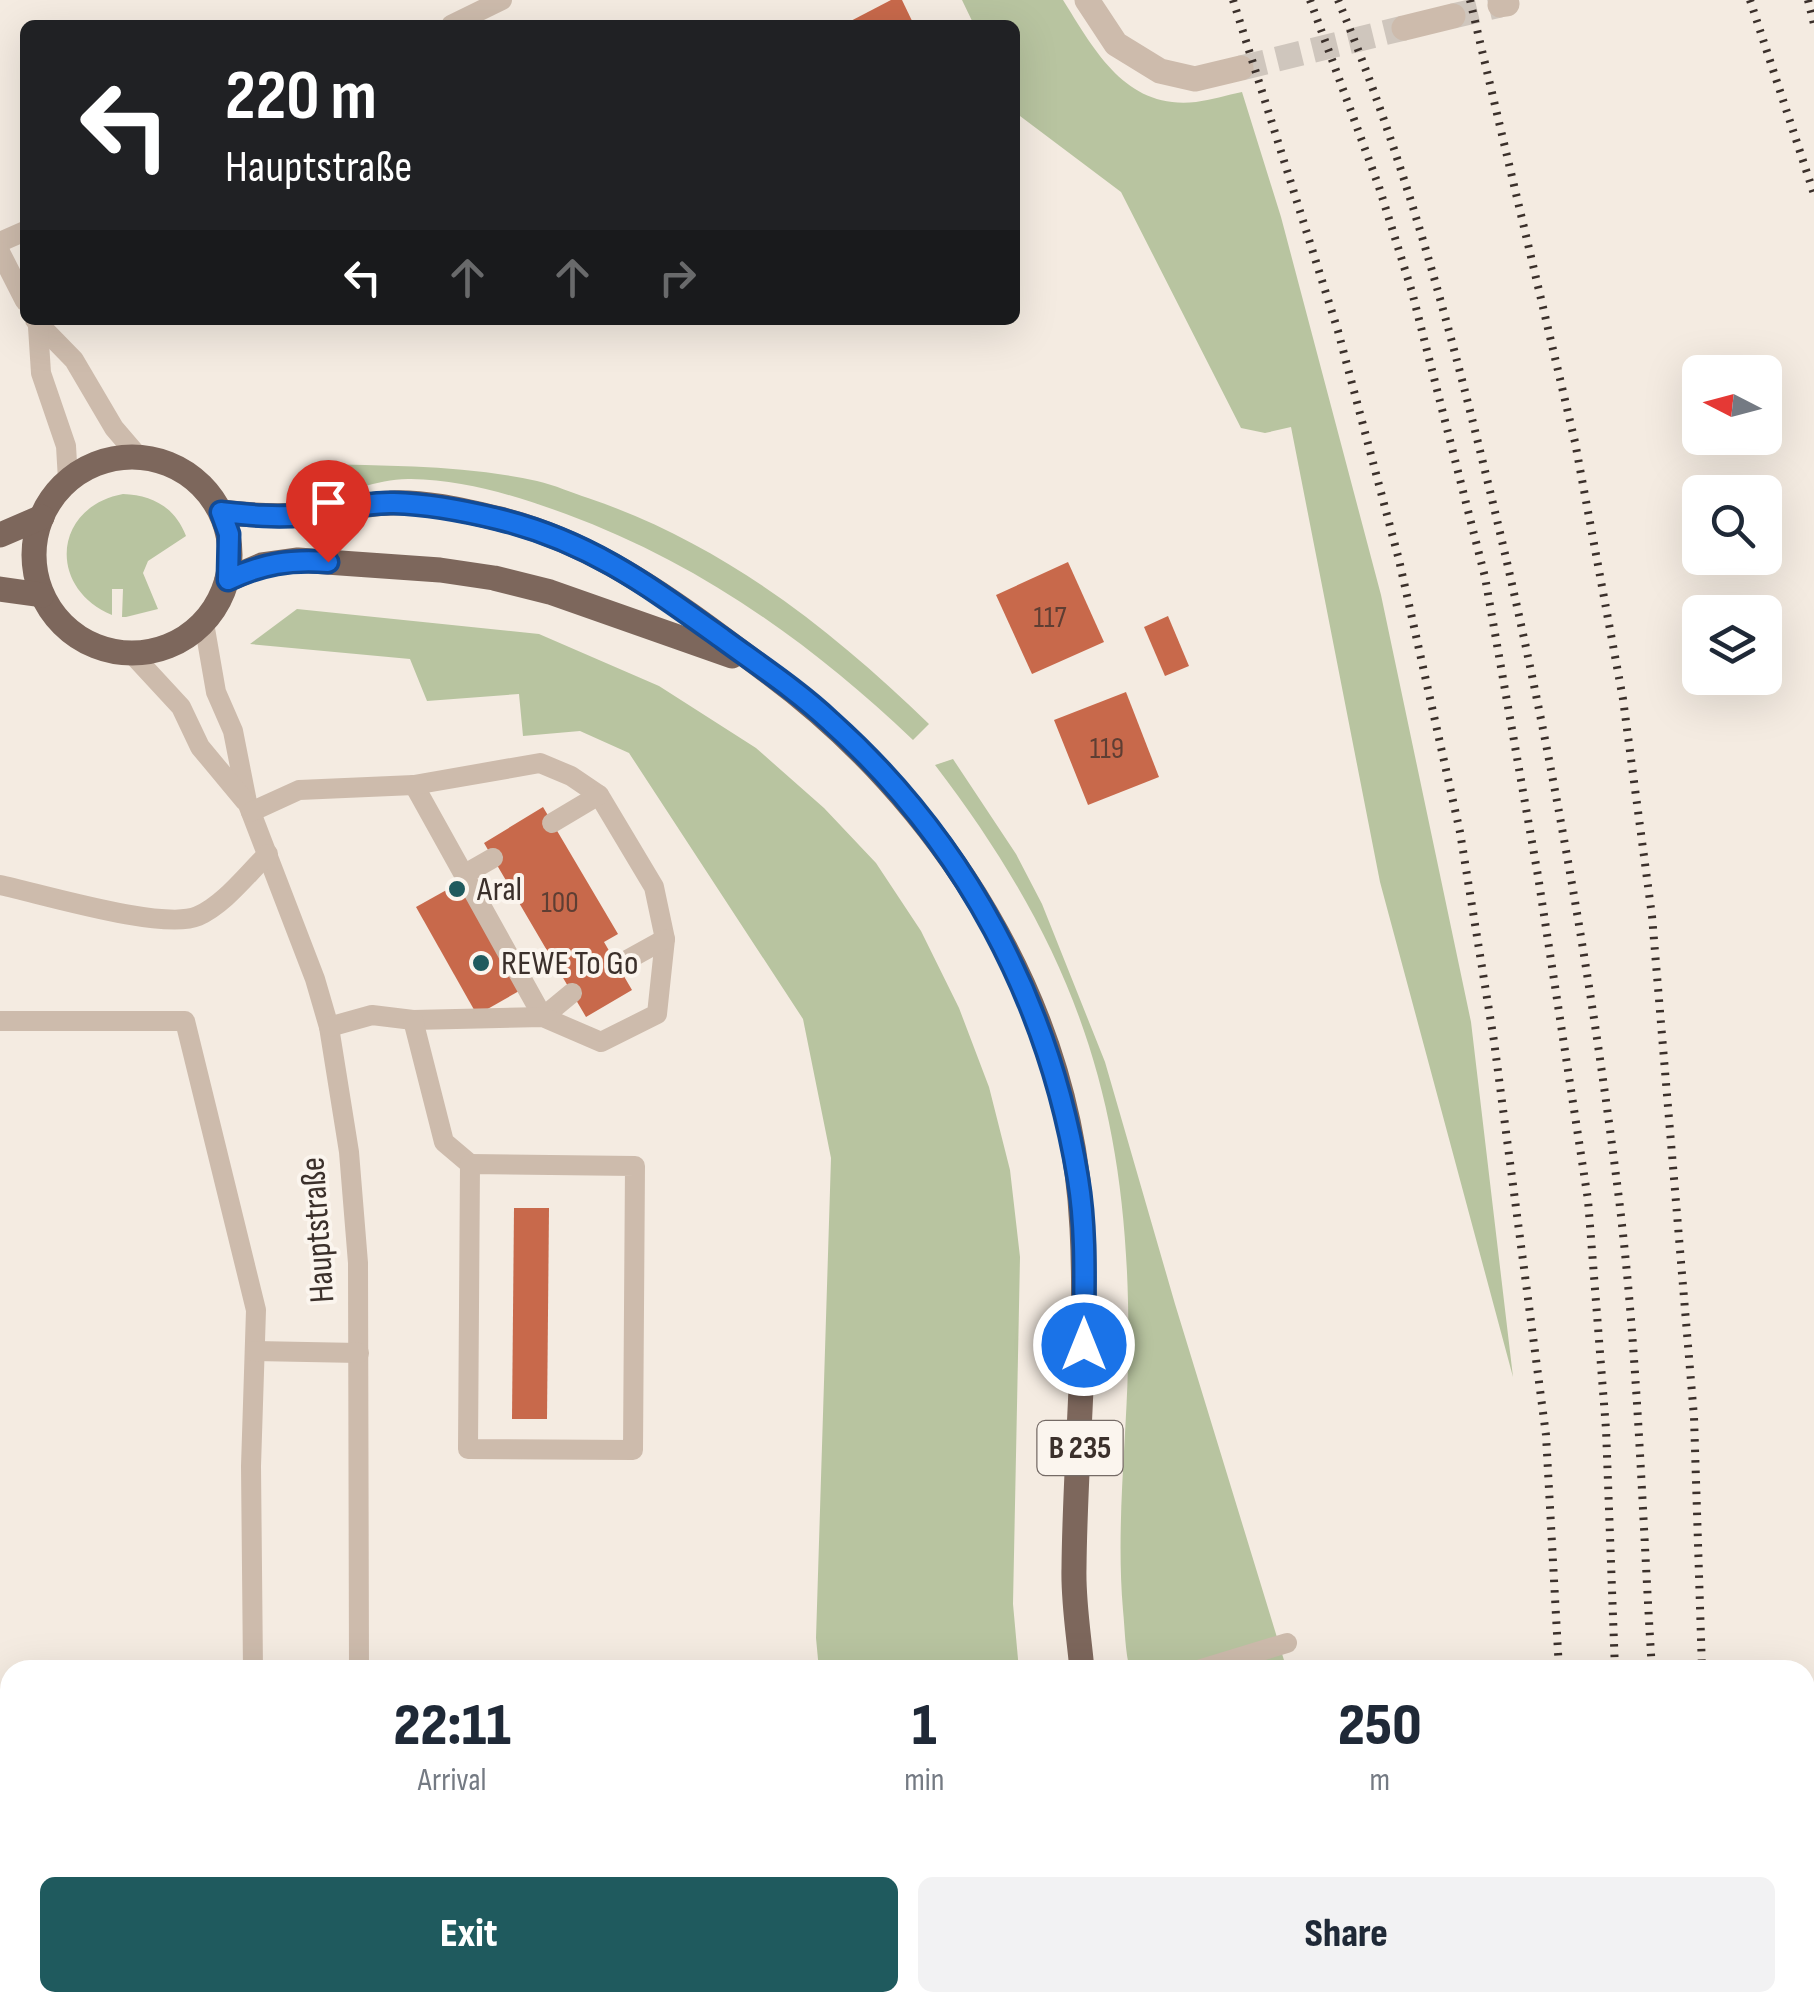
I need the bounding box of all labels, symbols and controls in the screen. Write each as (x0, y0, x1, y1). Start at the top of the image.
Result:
text: 220 m (225, 55, 377, 139)
icon: left (60, 60, 190, 190)
text: Hauptstraße (225, 140, 412, 195)
icon: left (335, 250, 390, 305)
icon: ahead (440, 250, 495, 305)
icon: ahead (545, 250, 600, 305)
icon: right (650, 250, 705, 305)
north arrow (1682, 355, 1782, 455)
map controls (1682, 355, 1782, 695)
pin (286, 460, 371, 563)
icon: arrive (301, 475, 356, 530)
button: search (1682, 475, 1782, 575)
button: layers (1682, 595, 1782, 695)
house number: 117 (1034, 600, 1066, 636)
house number: 119 (1090, 731, 1124, 767)
place label: Aral (476, 868, 522, 911)
marker: Aral (446, 878, 468, 900)
house number: 100 (541, 885, 579, 921)
place label: REWE To Go (501, 942, 638, 985)
marker: REWE To Go (470, 952, 492, 974)
street label: Hauptstraße (291, 1156, 345, 1304)
position arrow (1032, 1293, 1136, 1397)
road number: B 235 (1038, 1421, 1122, 1475)
text: 22:11 (393, 1690, 511, 1762)
text: 1 (912, 1690, 937, 1762)
text: 250 (1338, 1690, 1422, 1762)
text: Arrival (418, 1761, 487, 1800)
text: min (904, 1761, 945, 1800)
text: m (1369, 1761, 1390, 1800)
button: Exit (40, 1877, 898, 1992)
button: Share (918, 1877, 1775, 1992)

